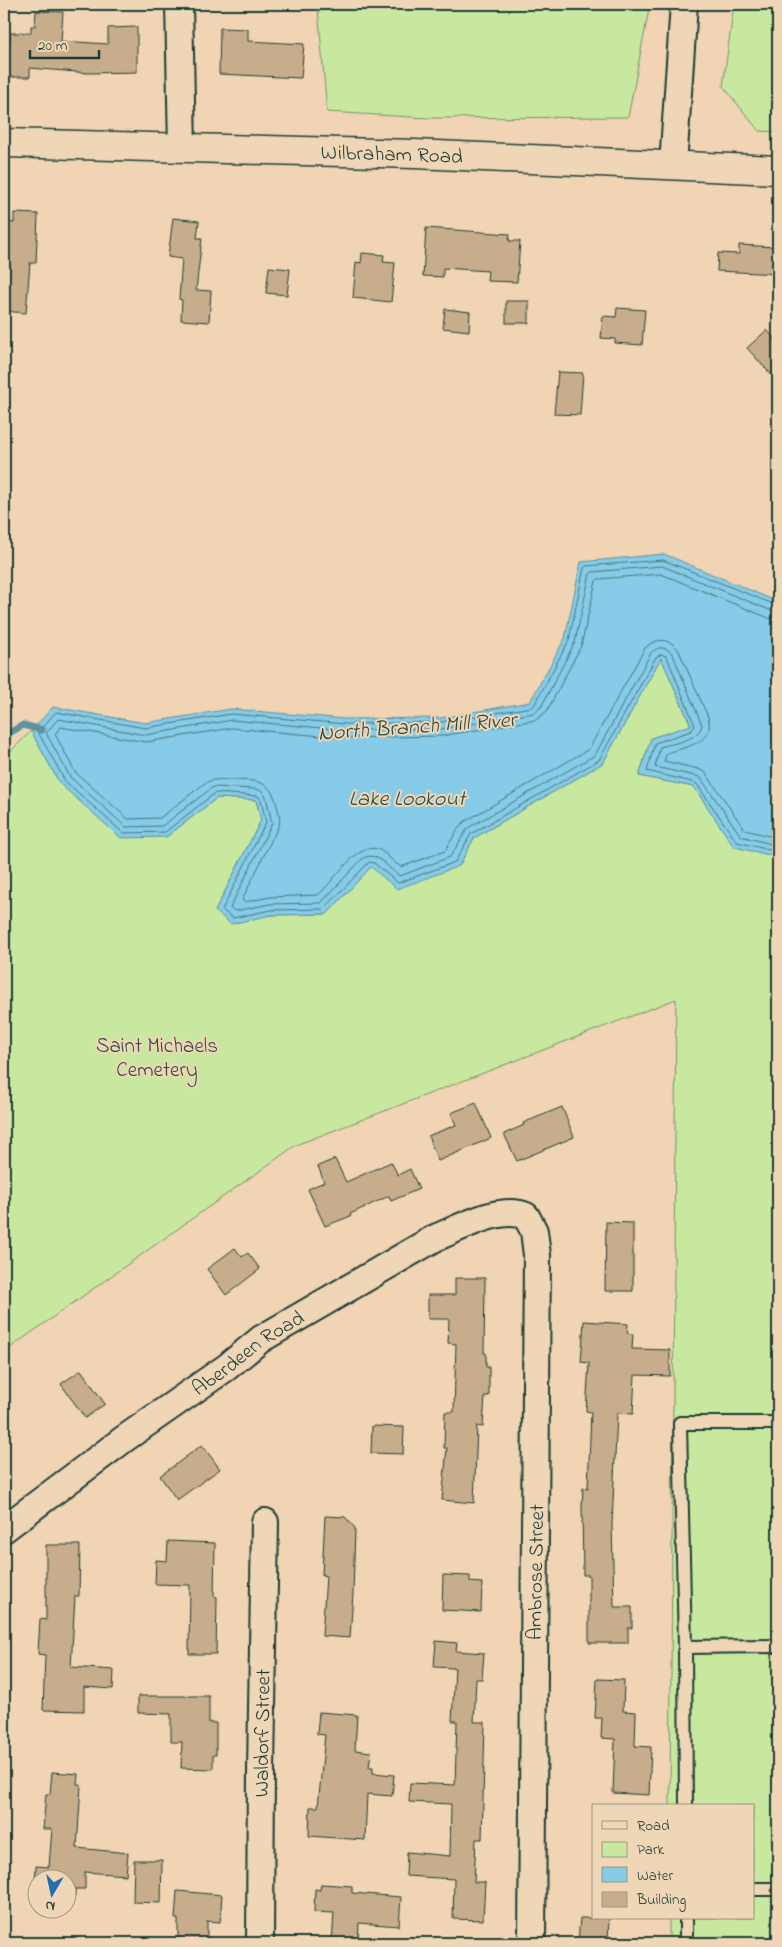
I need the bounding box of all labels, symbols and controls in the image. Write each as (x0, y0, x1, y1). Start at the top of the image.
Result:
scale bar (30, 28, 99, 60)
text: 20 m (38, 35, 68, 57)
street label: Wilbraham Road (320, 138, 464, 173)
water label: North Branch Mill River (317, 705, 521, 751)
water label: Lake Lookout (349, 784, 468, 816)
park label: Saint Michaels Cemetery (96, 1032, 218, 1088)
street label: Aberdeen Road (186, 1304, 311, 1404)
street label: Ambrose Street (521, 1504, 553, 1640)
street label: Waldorf Street (248, 1669, 280, 1797)
legend (592, 1804, 754, 1920)
text: Road (637, 1815, 670, 1837)
text: Park (637, 1839, 665, 1861)
text: Water (637, 1865, 673, 1887)
north arrow (28, 1870, 78, 1920)
text: Building (636, 1889, 686, 1912)
text: N (44, 1894, 57, 1916)

